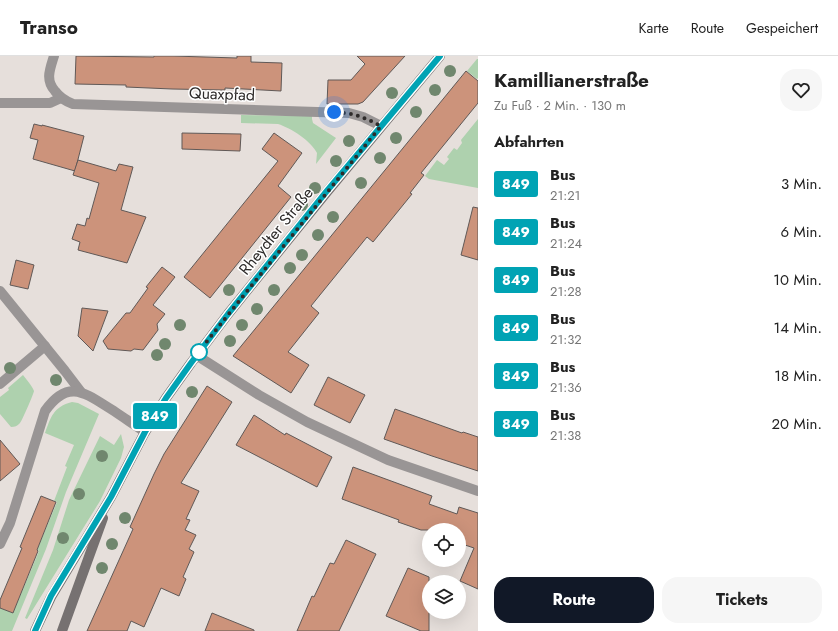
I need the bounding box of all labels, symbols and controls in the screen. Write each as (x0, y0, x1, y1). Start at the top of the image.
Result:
text: Transo (20, 14, 78, 41)
text: Karte (639, 18, 669, 38)
text: Route (691, 18, 724, 38)
text: Gespeichert (746, 18, 818, 38)
text: Kamillianerstraße (494, 67, 649, 94)
button: heart (780, 69, 822, 111)
street label: Quaxpfad (189, 81, 255, 107)
text: Zu Fuß · 2 Min. · 130 m (494, 96, 626, 115)
your location (324, 102, 344, 122)
text: Abfahrten (494, 131, 564, 153)
text: Bus (550, 164, 575, 186)
text: 3 Min. (781, 173, 822, 195)
text: 849 (502, 174, 530, 194)
street label: Rheydter Straße (233, 182, 319, 280)
text: 21:21 (550, 186, 580, 205)
text: Bus (550, 212, 575, 234)
text: 6 Min. (780, 221, 822, 243)
text: 849 (502, 222, 530, 242)
text: 21:24 (550, 234, 582, 253)
text: Bus (550, 260, 575, 282)
text: 10 Min. (773, 269, 822, 291)
text: 849 (502, 270, 530, 290)
text: 21:28 (550, 282, 582, 301)
text: Bus (550, 308, 575, 330)
text: 14 Min. (774, 317, 822, 339)
text: 849 (502, 318, 530, 338)
text: 21:32 (550, 330, 582, 349)
unlabelled marker (190, 343, 208, 361)
text: Bus (550, 356, 575, 378)
text: 18 Min. (774, 365, 822, 387)
text: 849 (502, 366, 530, 386)
text: 21:36 (550, 378, 582, 397)
line badge: 849 (132, 403, 178, 429)
text: Bus (550, 404, 575, 426)
text: 849 (141, 406, 169, 426)
text: 20 Min. (772, 413, 822, 435)
text: 849 (502, 414, 530, 434)
text: 21:38 (550, 426, 581, 445)
map controls (422, 523, 466, 619)
button: locate (422, 523, 466, 567)
button: layers (422, 575, 466, 619)
button: Route (494, 577, 654, 623)
button: Tickets (662, 577, 822, 623)

